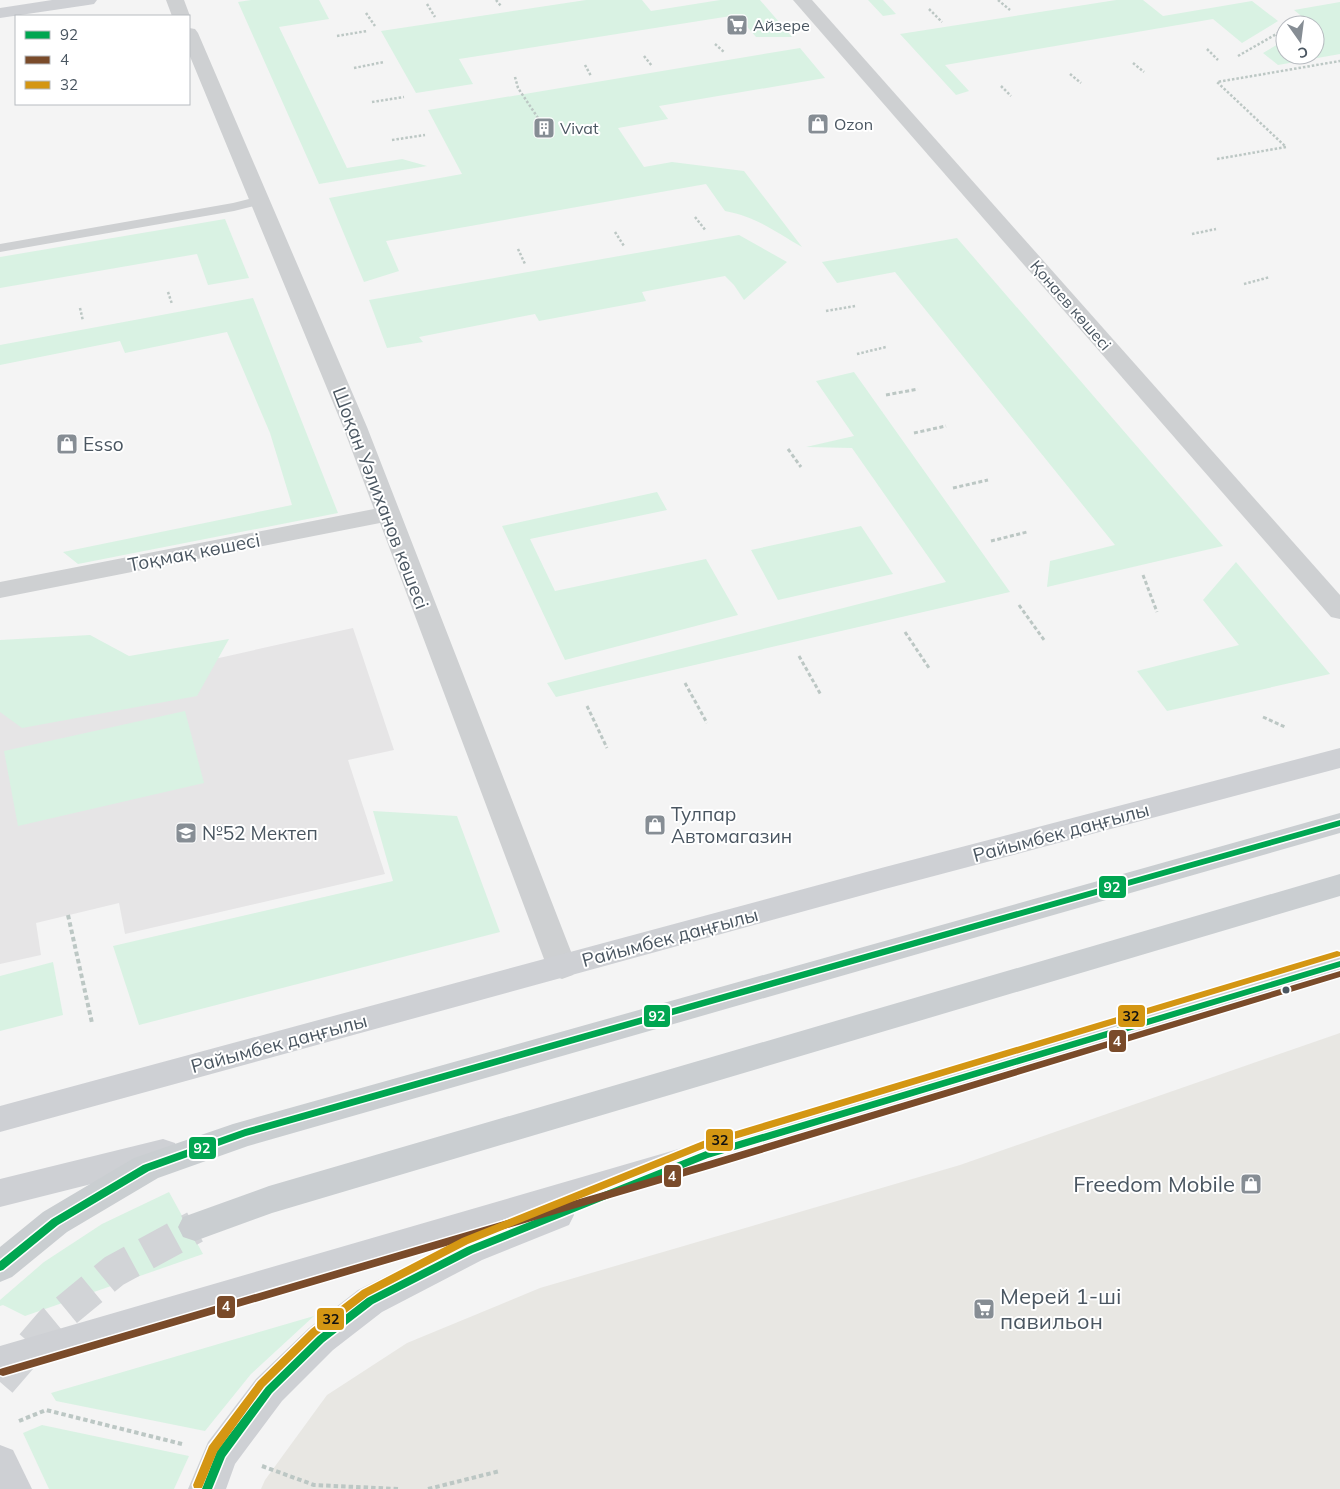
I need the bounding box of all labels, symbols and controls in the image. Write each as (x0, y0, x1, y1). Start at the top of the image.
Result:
supermarket icon: Айзере (725, 13, 749, 37)
legend (15, 15, 190, 105)
place label: Айзере (753, 15, 810, 35)
north arrow (1275, 15, 1325, 65)
text: 92 (60, 25, 78, 44)
text: С (1296, 43, 1310, 63)
text: 4 (60, 50, 69, 69)
text: 32 (60, 75, 78, 94)
shop icon: Ozon (806, 112, 830, 136)
place label: Ozon (834, 114, 873, 134)
building icon: Vivat (532, 116, 556, 140)
place label: Vivat (560, 118, 599, 138)
street label: Қонаев көшесі (1026, 256, 1116, 354)
street label: Шоқан Уәлиханов көшесі (327, 383, 435, 613)
shop icon: Esso (55, 432, 79, 456)
place label: Esso (83, 432, 124, 456)
street label: Тоқмақ көшесі (126, 527, 262, 577)
street label: Райымбек даңғылы (970, 797, 1152, 867)
place label: Тулпар Автомагазин (671, 802, 792, 848)
shop icon: Тулпар Автомагазин (643, 813, 667, 837)
school or university icon: №52 Мектеп (174, 821, 198, 845)
place label: №52 Мектеп (202, 821, 318, 845)
line badge: 92 (1098, 875, 1127, 899)
text: 92 (1104, 878, 1120, 896)
street label: Райымбек даңғылы (579, 902, 761, 972)
unlabelled marker (1281, 985, 1291, 995)
line badge: 92 (643, 1004, 671, 1028)
line badge: 32 (1117, 1004, 1146, 1028)
text: 92 (649, 1007, 665, 1025)
text: 32 (1123, 1007, 1139, 1025)
street label: Райымбек даңғылы (188, 1008, 370, 1078)
line badge: 4 (1108, 1029, 1127, 1053)
text: 4 (1113, 1032, 1122, 1050)
line badge: 32 (705, 1128, 734, 1152)
text: 32 (712, 1131, 728, 1149)
line badge: 92 (188, 1136, 217, 1160)
text: 92 (194, 1139, 210, 1157)
line badge: 4 (663, 1164, 682, 1188)
text: 4 (668, 1167, 677, 1185)
place label: Freedom Mobile (1073, 1170, 1235, 1198)
shop icon: Freedom Mobile (1239, 1172, 1263, 1196)
place label: Мерей 1-ші павильон (1000, 1282, 1122, 1335)
line badge: 4 (216, 1295, 236, 1319)
text: 4 (222, 1297, 231, 1315)
supermarket icon: Мерей 1-ші павильон (972, 1297, 996, 1321)
line badge: 32 (316, 1307, 345, 1331)
text: 32 (323, 1310, 339, 1328)

